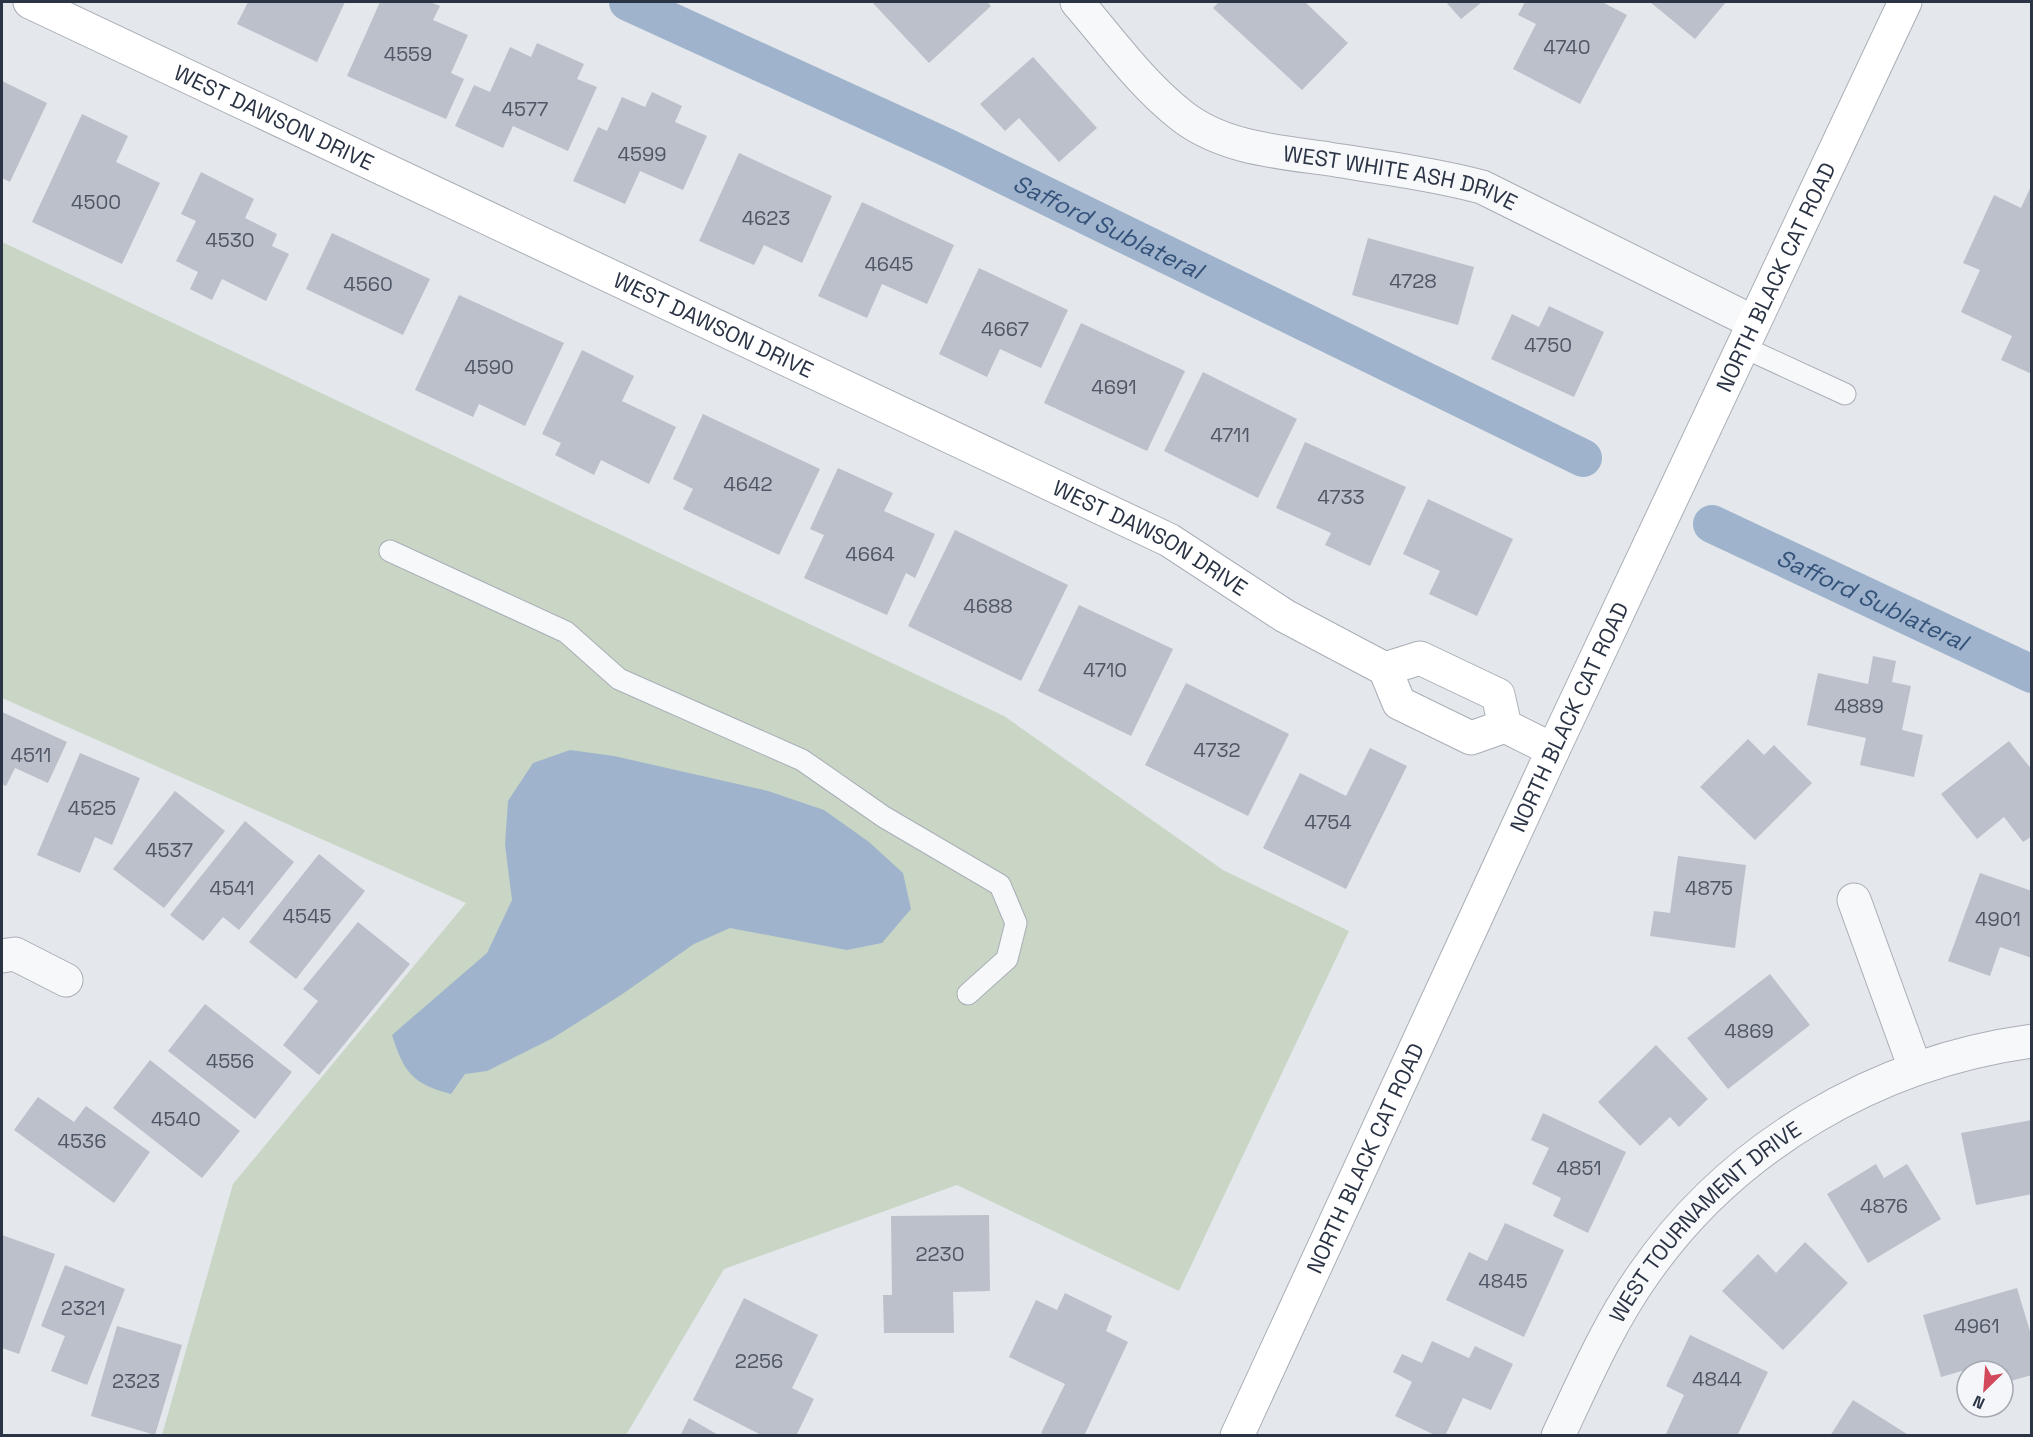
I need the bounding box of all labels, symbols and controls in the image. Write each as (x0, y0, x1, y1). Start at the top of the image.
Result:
house number: 4740 (1543, 34, 1591, 60)
house number: 4559 (384, 41, 432, 67)
street label: WEST DAWSON DRIVE (170, 58, 379, 176)
house number: 4577 (502, 96, 548, 122)
street label: WEST WHITE ASH DRIVE (1281, 139, 1522, 216)
house number: 4599 (618, 141, 666, 167)
street label: NORTH BLACK CAT ROAD (1710, 158, 1842, 396)
water label: Safford Sublateral (1008, 167, 1211, 287)
house number: 4500 (71, 189, 121, 215)
house number: 4623 (742, 205, 790, 231)
house number: 4530 (205, 227, 255, 253)
house number: 4645 (864, 251, 914, 277)
street label: WEST DAWSON DRIVE (609, 266, 818, 384)
house number: 4728 (1389, 268, 1437, 294)
house number: 4560 (343, 271, 393, 297)
house number: 4667 (981, 316, 1029, 342)
house number: 4750 (1524, 332, 1572, 358)
house number: 4590 (464, 354, 514, 380)
house number: 4691 (1091, 374, 1137, 400)
house number: 4711 (1210, 422, 1250, 448)
house number: 4642 (723, 471, 773, 497)
street label: WEST DAWSON DRIVE (1049, 473, 1253, 602)
house number: 4733 (1317, 484, 1365, 510)
house number: 4664 (845, 541, 895, 567)
water label: Safford Sublateral (1772, 541, 1976, 659)
house number: 4688 (963, 593, 1013, 619)
street label: NORTH BLACK CAT ROAD (1503, 597, 1635, 836)
house number: 4710 (1083, 657, 1127, 683)
house number: 4889 (1834, 693, 1884, 719)
house number: 4732 (1193, 737, 1241, 763)
house number: 4511 (11, 742, 51, 768)
house number: 4525 (68, 795, 116, 821)
house number: 4754 (1304, 809, 1352, 835)
house number: 4537 (145, 837, 193, 863)
house number: 4541 (210, 875, 254, 901)
house number: 4875 (1685, 875, 1733, 901)
house number: 4545 (283, 903, 331, 929)
house number: 4901 (1975, 906, 2021, 932)
house number: 4869 (1724, 1018, 1774, 1044)
street label: NORTH BLACK CAT ROAD (1300, 1038, 1430, 1278)
house number: 4556 (206, 1048, 254, 1074)
house number: 4540 (151, 1106, 201, 1132)
street label: WEST TOURNAMENT DRIVE (1603, 1114, 1806, 1327)
house number: 4536 (58, 1128, 106, 1154)
house number: 4851 (1556, 1155, 1602, 1181)
house number: 4876 (1860, 1193, 1908, 1219)
house number: 2230 (916, 1241, 964, 1267)
house number: 4845 (1478, 1268, 1528, 1294)
house number: 2321 (61, 1295, 105, 1321)
house number: 4961 (1954, 1313, 2000, 1339)
house number: 2256 (735, 1348, 783, 1374)
north arrow (1955, 1359, 2015, 1419)
house number: 4844 (1692, 1366, 1742, 1392)
house number: 2323 (112, 1368, 160, 1394)
text: N (1970, 1390, 1988, 1414)

